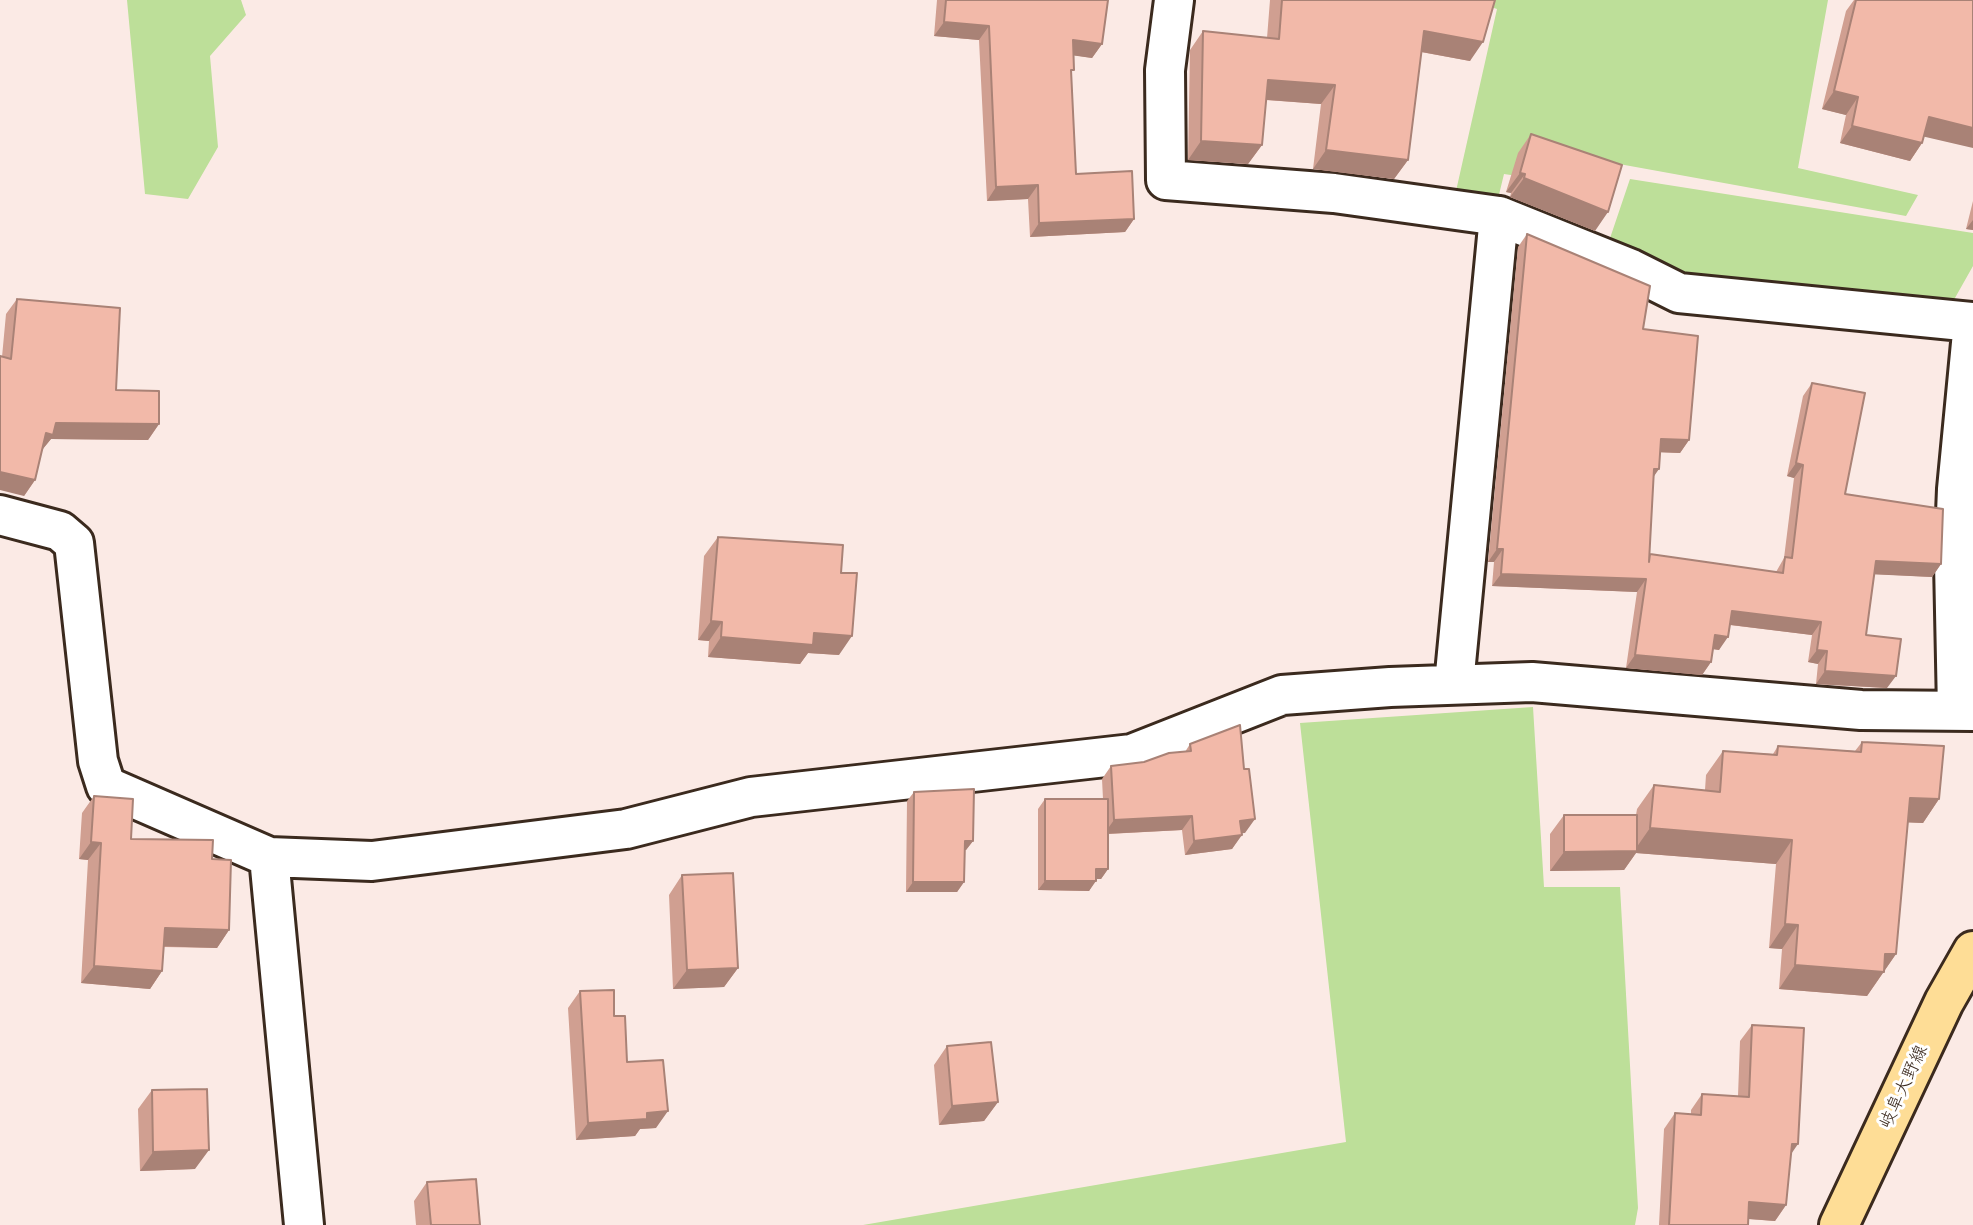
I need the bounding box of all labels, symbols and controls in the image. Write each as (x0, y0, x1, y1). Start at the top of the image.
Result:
street label: 岐阜大野線 (1875, 1042, 1933, 1132)

